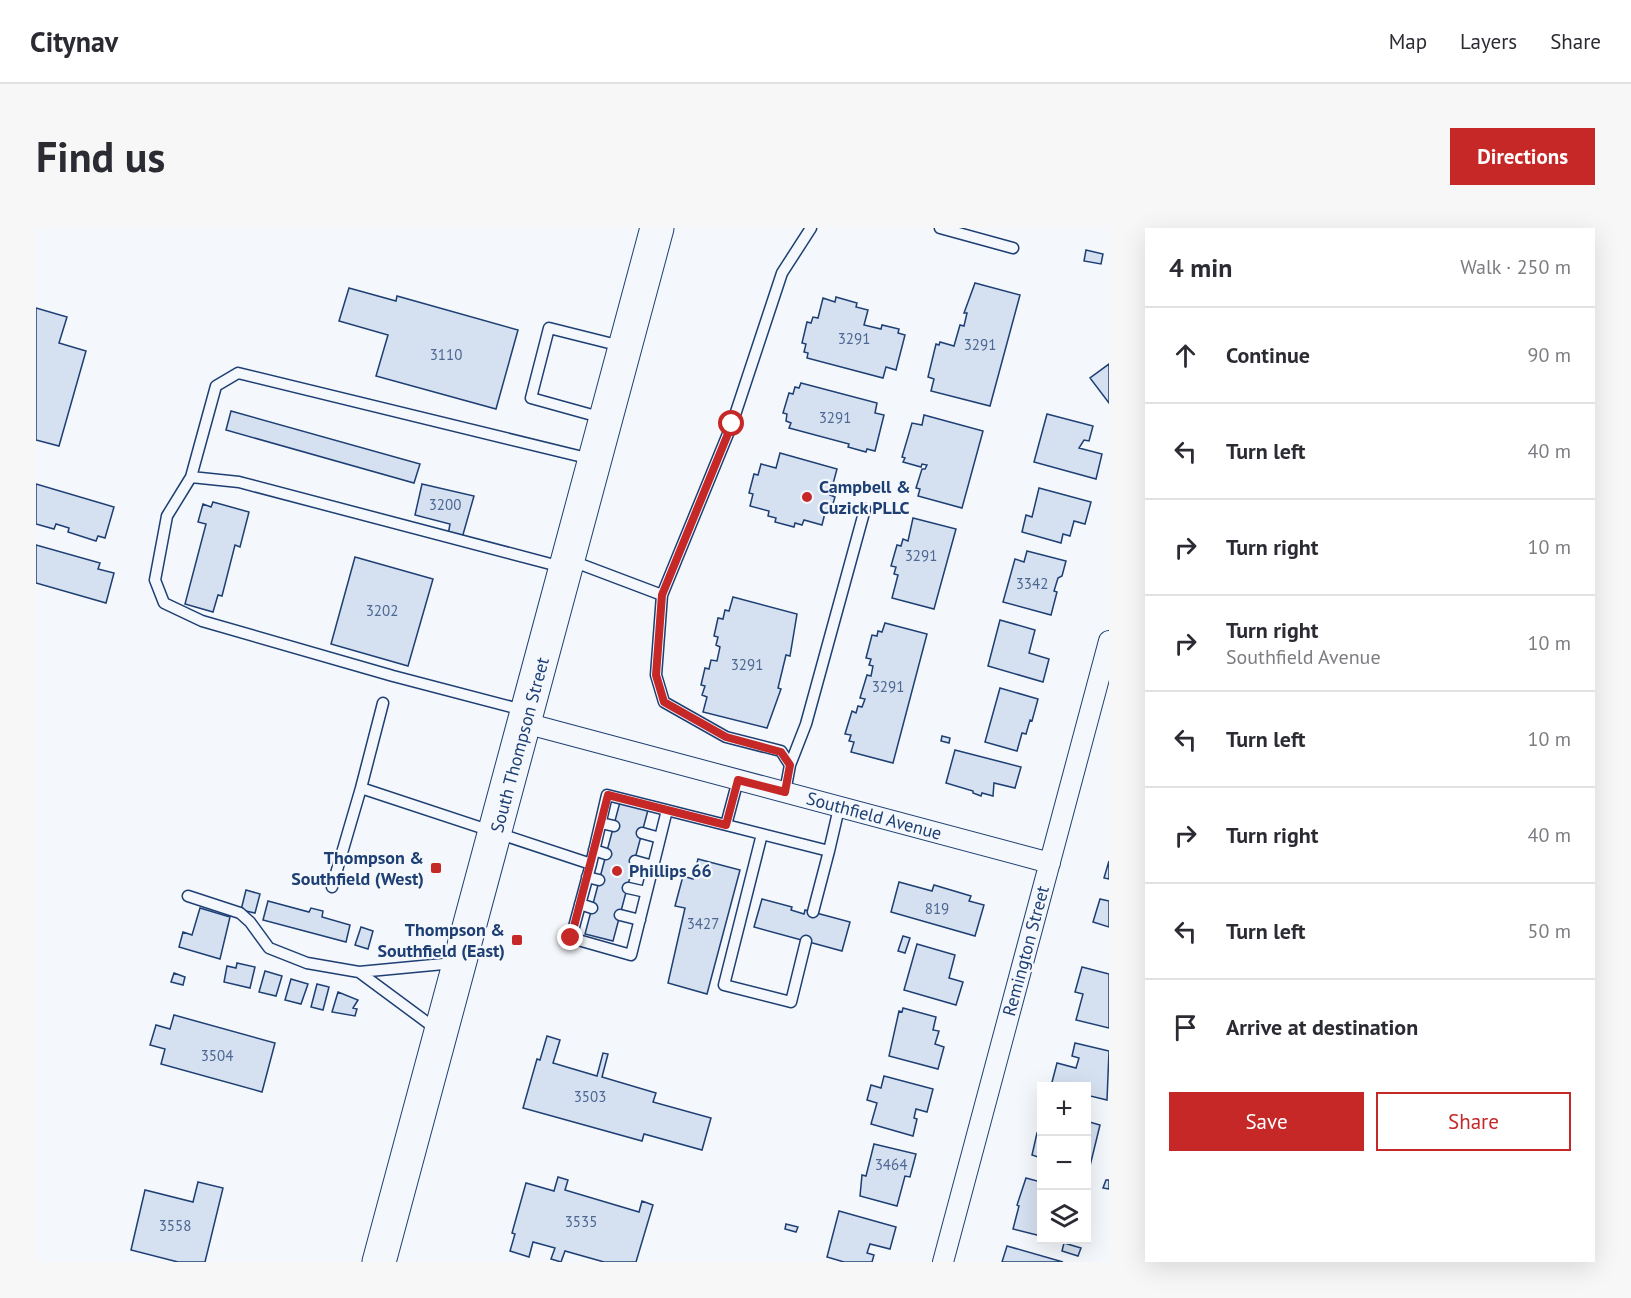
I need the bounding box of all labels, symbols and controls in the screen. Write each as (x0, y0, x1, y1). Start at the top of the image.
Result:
text: Citynav (30, 23, 118, 60)
text: Map (1389, 28, 1427, 55)
text: Layers (1460, 28, 1517, 55)
text: Share (1550, 28, 1601, 55)
button: Directions (1450, 128, 1595, 185)
text: Find us (36, 129, 165, 184)
text: 4 min (1169, 251, 1232, 284)
text: Walk · 250 m (1460, 254, 1571, 280)
house number: 3291 (838, 329, 870, 348)
house number: 3291 (964, 335, 996, 354)
icon: ahead (1169, 339, 1202, 372)
text: Continue (1226, 341, 1310, 369)
text: 90 m (1528, 342, 1571, 368)
house number: 3110 (430, 345, 462, 364)
house number: 3291 (819, 408, 851, 427)
route start (718, 410, 744, 436)
icon: left (1169, 435, 1202, 468)
text: Turn left (1226, 437, 1306, 465)
text: 40 m (1528, 438, 1571, 464)
place label: Campbell & Cuzick PLLC (819, 475, 911, 519)
marker: Campbell & Cuzick PLLC (800, 490, 814, 504)
house number: 3200 (429, 495, 461, 514)
icon: right (1169, 531, 1202, 564)
text: Turn right (1226, 533, 1318, 561)
text: 10 m (1528, 534, 1571, 560)
house number: 3291 (905, 546, 937, 565)
house number: 3342 (1016, 574, 1048, 593)
house number: 3202 (366, 601, 398, 620)
text: Turn right (1226, 616, 1318, 644)
icon: right (1169, 627, 1202, 660)
text: 10 m (1528, 630, 1571, 656)
text: Southfield Avenue (1226, 644, 1381, 670)
street label: South Thompson Street (485, 655, 554, 835)
house number: 3291 (731, 655, 763, 674)
house number: 3291 (872, 677, 904, 696)
icon: left (1169, 723, 1202, 756)
text: Turn left (1226, 725, 1306, 753)
text: 10 m (1528, 726, 1571, 752)
street label: Southfield Avenue (804, 786, 944, 845)
icon: right (1169, 819, 1202, 852)
text: Turn right (1226, 821, 1318, 849)
text: 40 m (1528, 822, 1571, 848)
place label: Thompson & Southfield (West) (291, 846, 424, 890)
place label: Phillips 66 (629, 859, 712, 882)
marker: Thompson & Southfield (West) (429, 861, 443, 875)
marker: Phillips 66 (610, 864, 624, 878)
street label: Remington Street (997, 883, 1054, 1019)
house number: 819 (925, 899, 949, 918)
house number: 3427 (687, 914, 719, 933)
icon: left (1169, 915, 1202, 948)
text: Turn left (1226, 917, 1306, 945)
place label: Thompson & Southfield (East) (378, 918, 505, 962)
text: 50 m (1528, 918, 1571, 944)
route end (557, 924, 583, 950)
marker: Thompson & Southfield (East) (510, 933, 524, 947)
icon: arrive (1169, 1011, 1202, 1044)
text: Arrive at destination (1226, 1013, 1418, 1041)
house number: 3504 (201, 1046, 233, 1065)
map controls (1037, 1082, 1091, 1244)
button: + (1037, 1082, 1091, 1136)
house number: 3503 (574, 1087, 606, 1106)
button: Save (1169, 1092, 1364, 1151)
button: Share (1376, 1092, 1571, 1151)
button: − (1037, 1136, 1091, 1190)
house number: 3464 (875, 1155, 907, 1174)
button: layers (1037, 1190, 1091, 1244)
house number: 3535 (565, 1212, 597, 1231)
house number: 3558 (159, 1216, 191, 1235)

